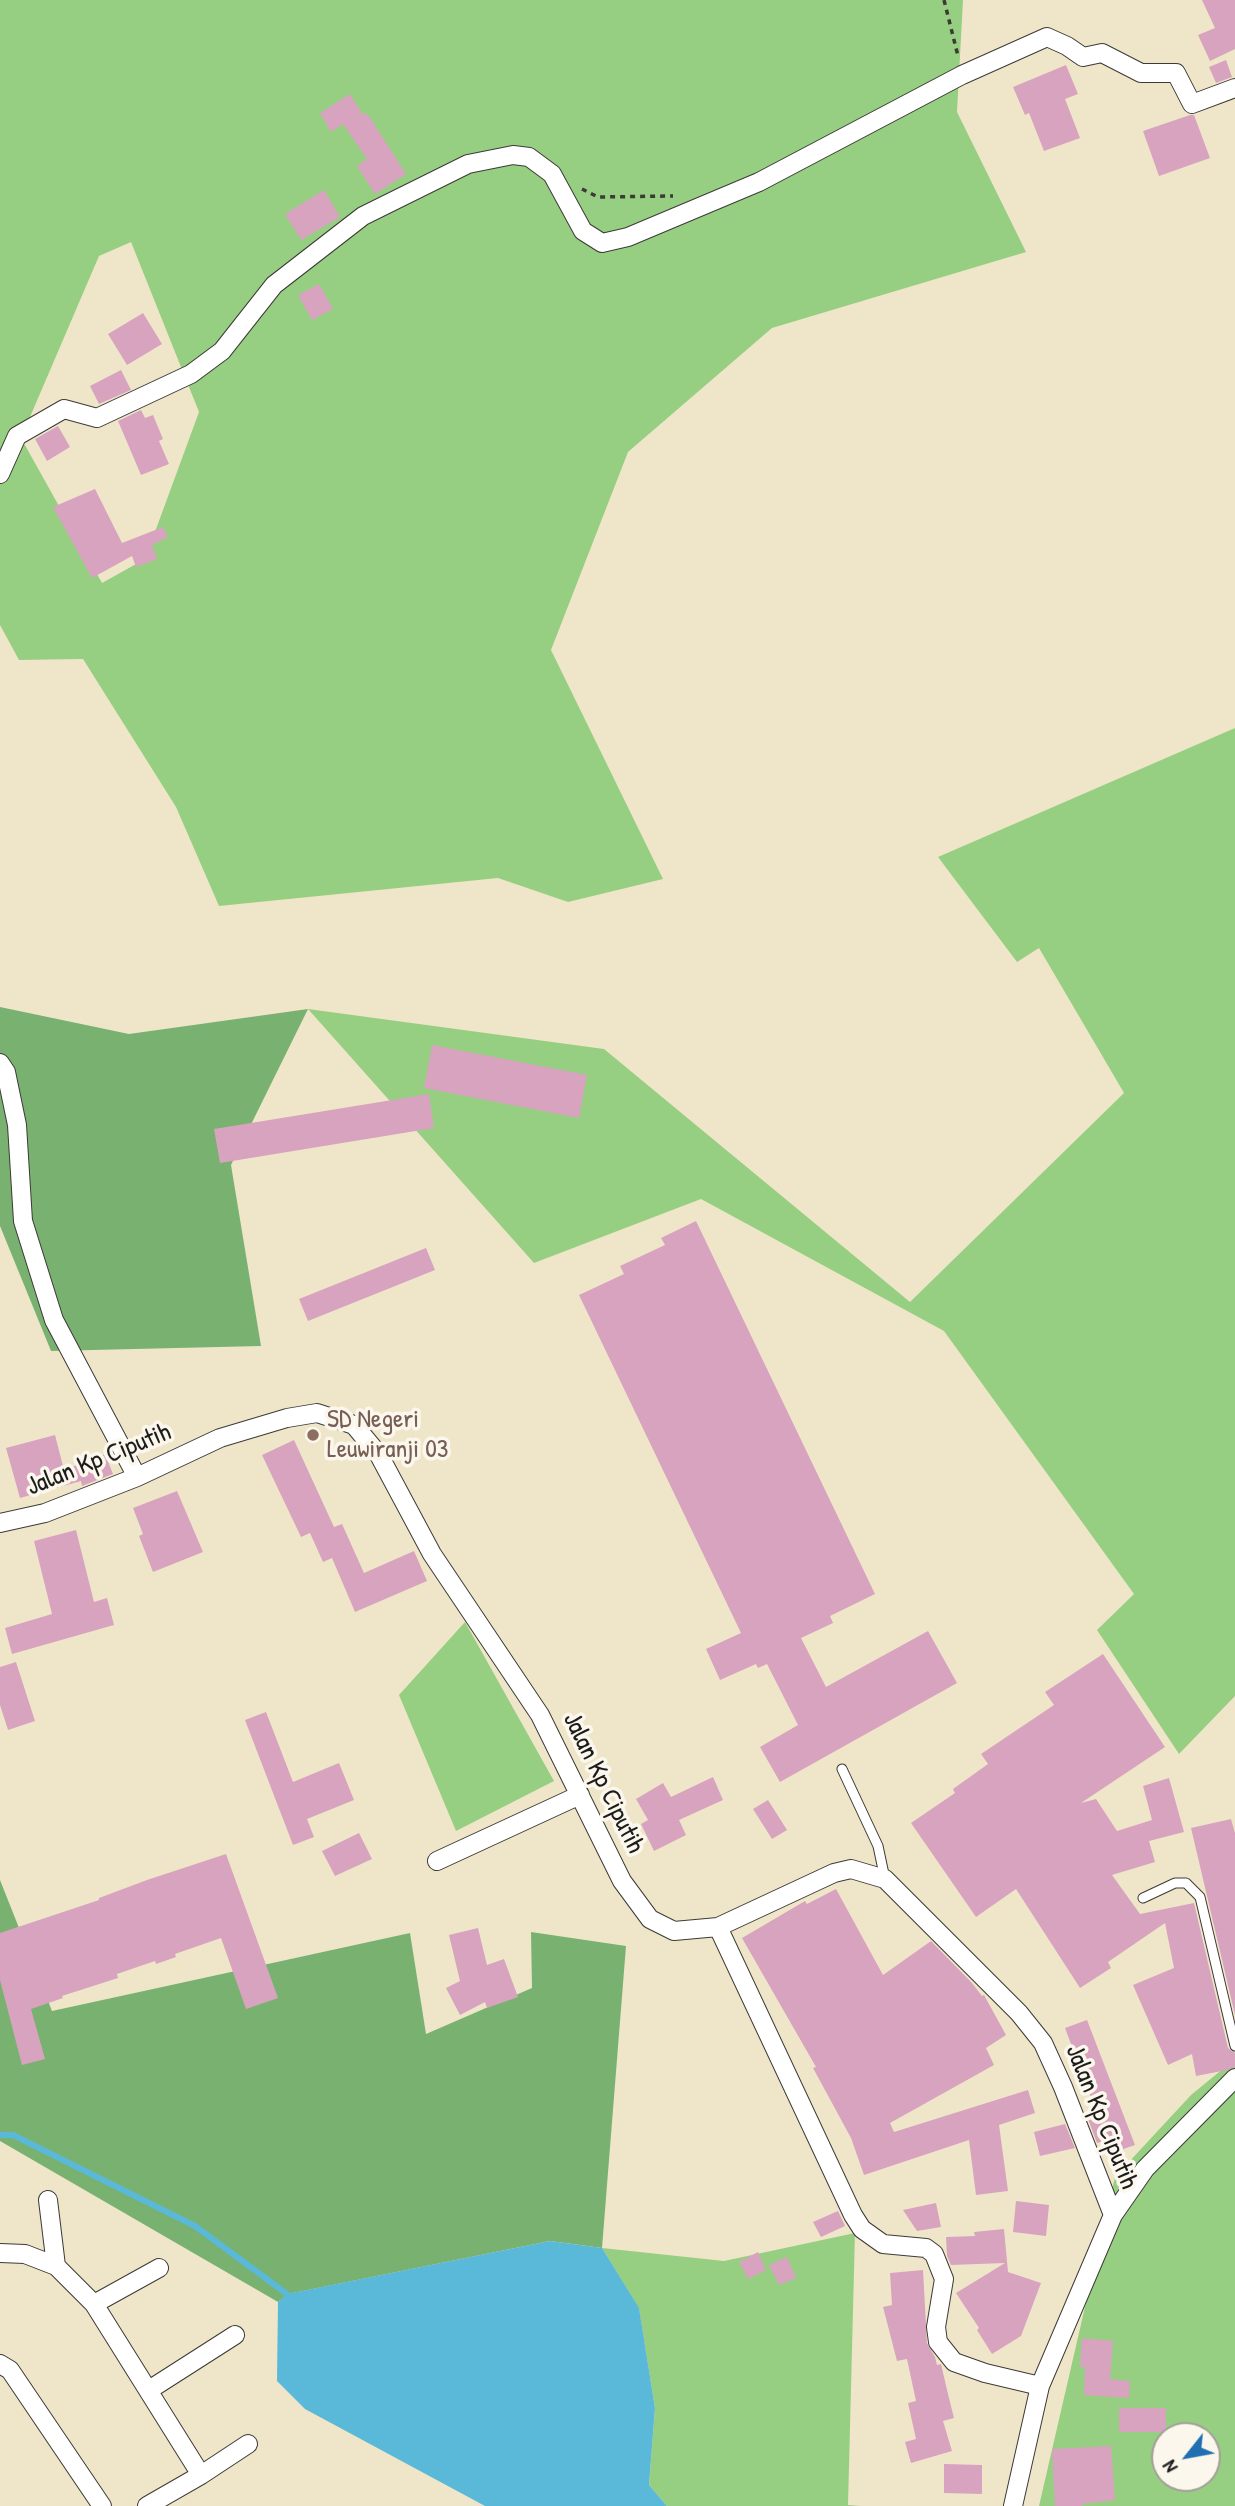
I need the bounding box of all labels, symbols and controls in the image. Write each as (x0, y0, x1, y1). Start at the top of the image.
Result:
place label: SD Negeri Leuwiranji 03 (327, 1404, 448, 1466)
street label: Jalan Kp Ciputih (22, 1417, 176, 1503)
marker: SD Negeri Leuwiranji 03 (305, 1427, 321, 1443)
street label: Jalan Kp Ciputih (556, 1708, 650, 1858)
street label: Jalan Kp Ciputih (1058, 2040, 1144, 2194)
north arrow (1151, 2422, 1221, 2492)
text: N (1156, 2456, 1183, 2478)

